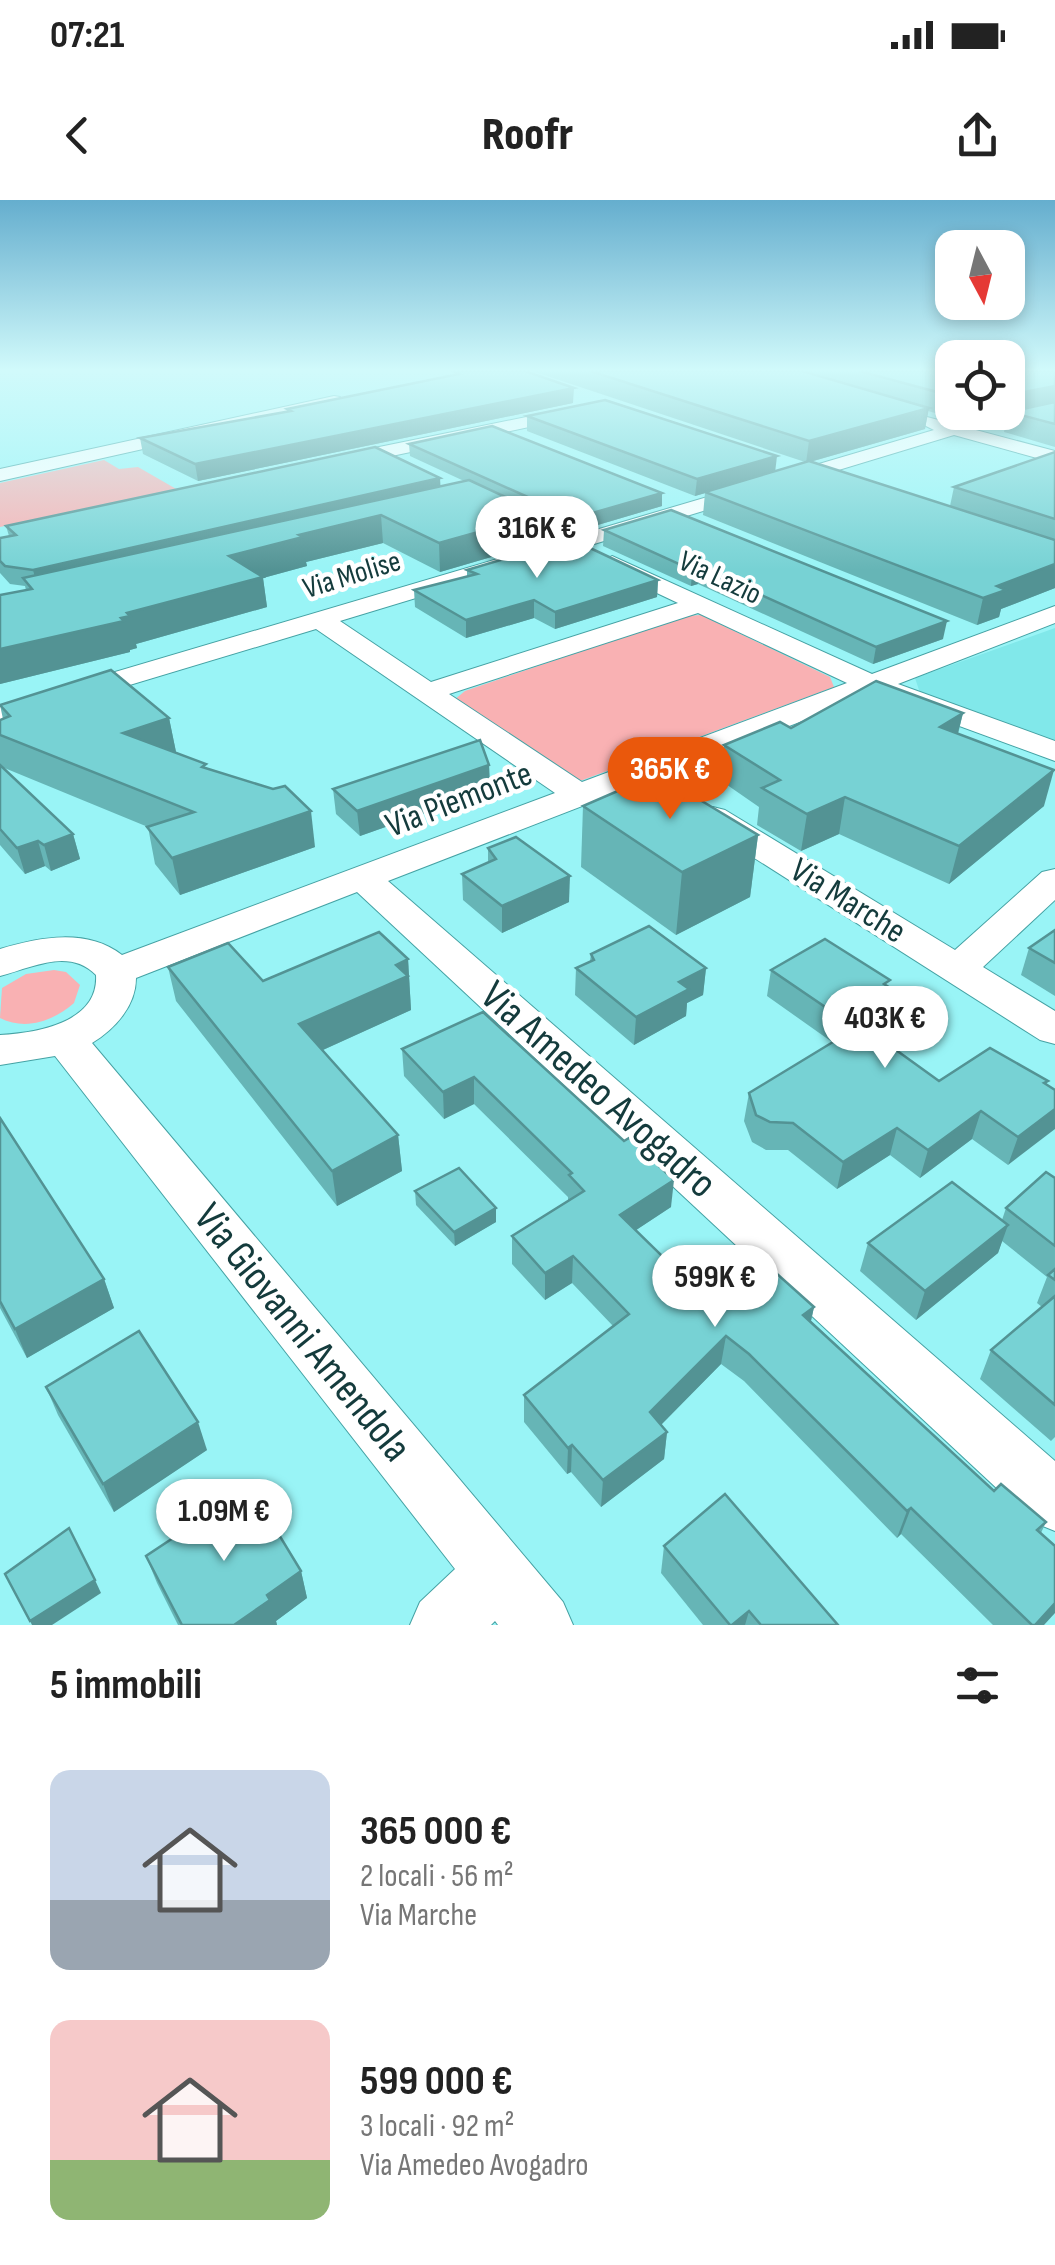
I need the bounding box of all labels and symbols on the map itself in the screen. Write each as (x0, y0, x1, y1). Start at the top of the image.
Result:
north arrow (935, 230, 1025, 320)
pin: 316K € (456, 496, 618, 581)
street label: Via Molise (299, 543, 405, 607)
street label: Via Lazio (673, 543, 767, 613)
pin: 365K € (589, 737, 751, 822)
street label: Via Piemonte (380, 752, 538, 848)
street label: Via Marche (782, 849, 914, 953)
street label: Via Amedeo Avogadro (469, 971, 727, 1209)
pin: 403K € (804, 986, 966, 1071)
street label: Via Giovanni Amendola (182, 1194, 422, 1472)
pin: 599K € (634, 1245, 796, 1330)
pin: 1.09M € (132, 1479, 316, 1564)

